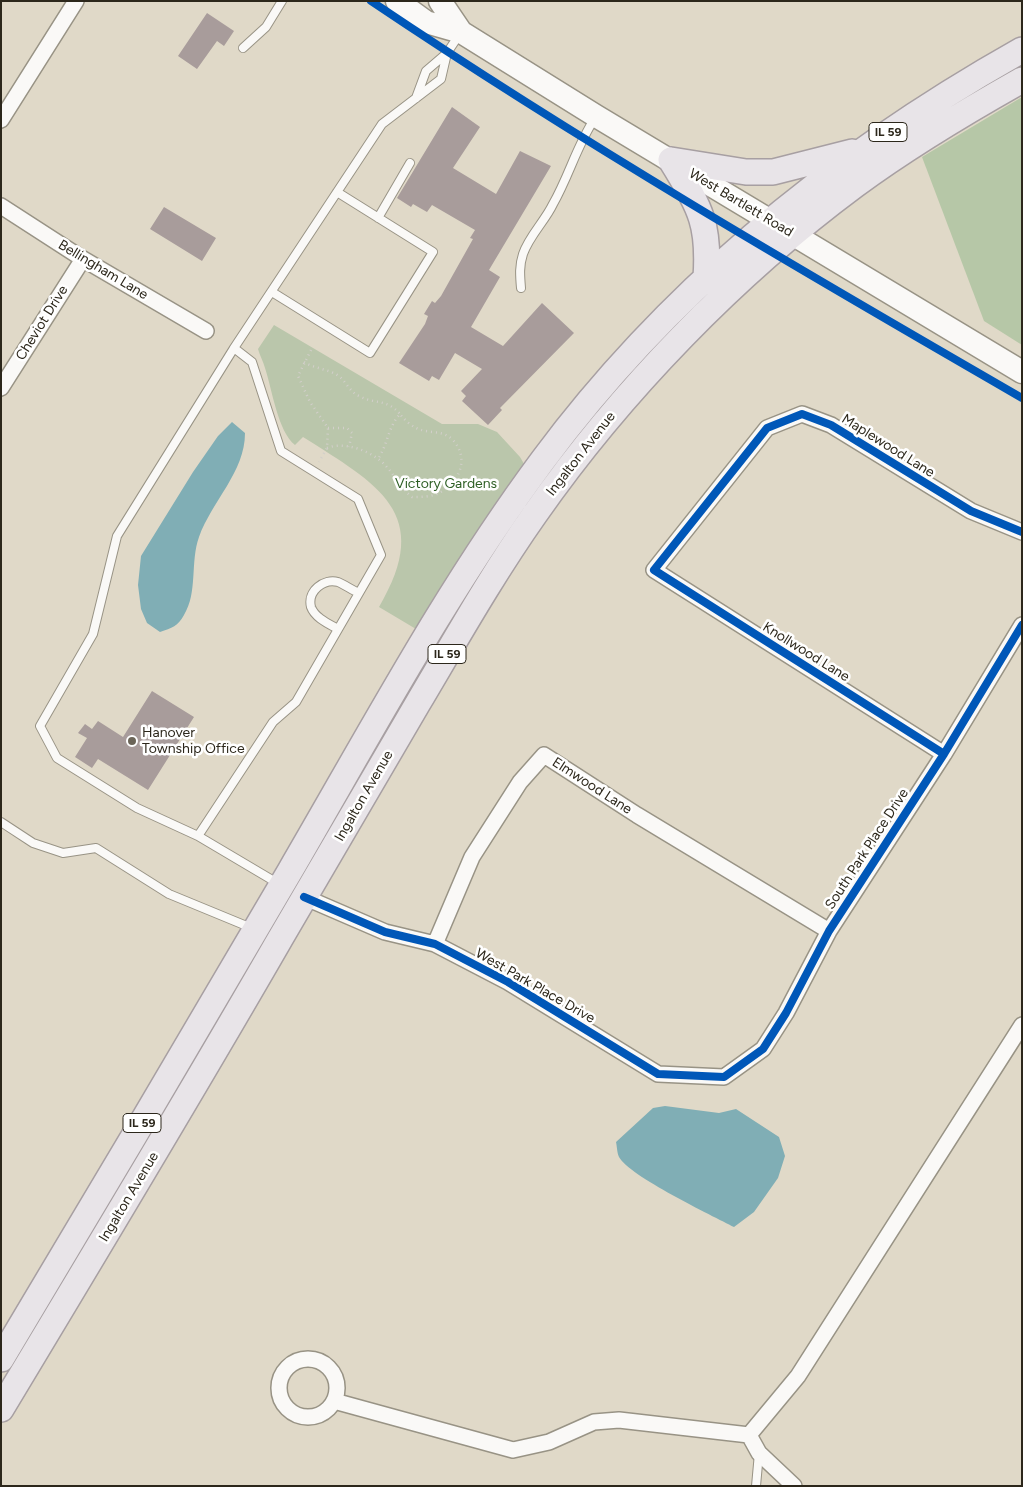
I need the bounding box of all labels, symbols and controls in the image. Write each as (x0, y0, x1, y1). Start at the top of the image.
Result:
road number: IL 59 (869, 122, 907, 142)
street label: West Bartlett Road (686, 165, 796, 241)
street label: Bellingham Lane (55, 237, 151, 303)
street label: Cheviot Drive (12, 282, 72, 364)
street label: Ingalton Avenue (543, 409, 619, 499)
street label: Maplewood Lane (838, 411, 938, 481)
park label: Victory Gardens (395, 476, 497, 492)
street label: Knollwood Lane (759, 619, 853, 685)
road number: IL 59 (428, 644, 466, 664)
place label: Hanover Township Office (142, 725, 245, 758)
marker: Hanover Township Office (126, 735, 138, 747)
street label: Ingalton Avenue (331, 748, 397, 844)
street label: Elmwood Lane (549, 754, 635, 818)
street label: South Park Place Drive (822, 785, 912, 913)
street label: West Park Place Drive (472, 945, 598, 1027)
road number: IL 59 (123, 1114, 161, 1132)
street label: Ingalton Avenue (96, 1149, 162, 1245)

